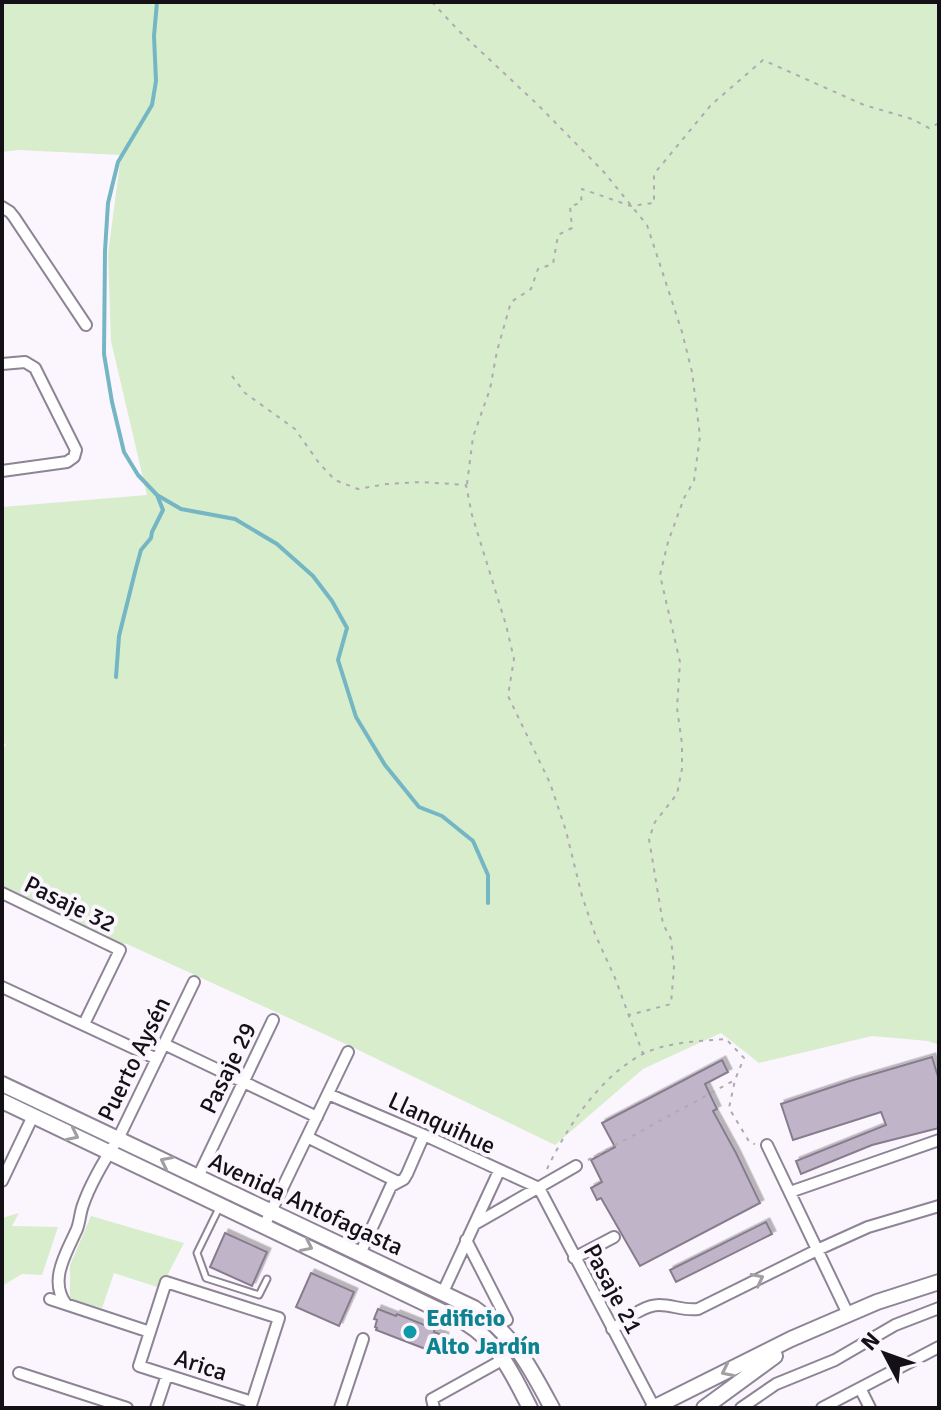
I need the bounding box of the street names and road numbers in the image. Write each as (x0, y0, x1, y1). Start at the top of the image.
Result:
street label: Pasaje 32 (19, 869, 121, 939)
street label: Puerto Aysén (91, 992, 177, 1126)
street label: Pasaje 29 (193, 1017, 263, 1119)
street label: Llanquihue (384, 1085, 500, 1161)
street label: Avenida Antofagasta (204, 1146, 408, 1262)
street label: Pasaje 21 (577, 1239, 649, 1339)
street label: Arica (171, 1342, 231, 1388)

